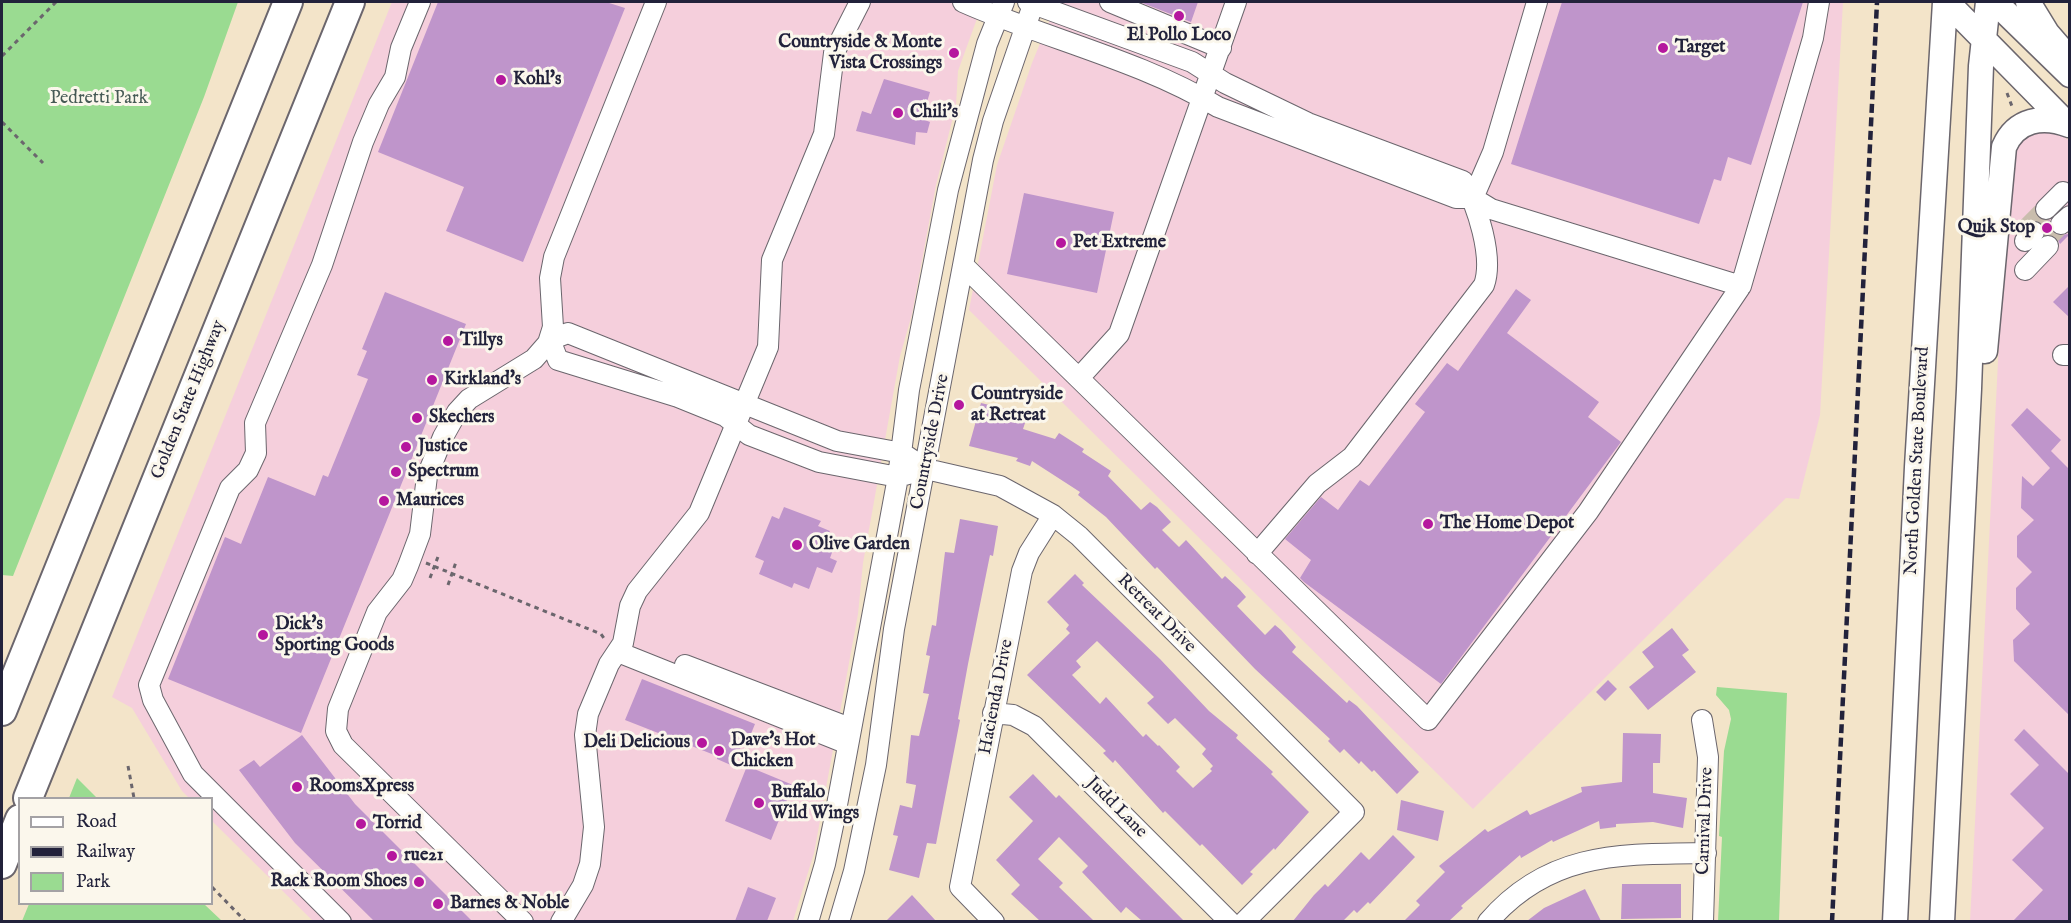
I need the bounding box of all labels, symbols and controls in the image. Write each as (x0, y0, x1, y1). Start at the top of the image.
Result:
marker: El Pollo Loco (1172, 9, 1186, 23)
place label: El Pollo Loco (1127, 25, 1231, 47)
place label: Countryside & Monte Vista Crossings (778, 32, 942, 74)
place label: Target (1675, 37, 1725, 59)
marker: Target (1656, 41, 1670, 55)
marker: Countryside & Monte Vista Crossings (947, 46, 961, 60)
place label: Kohl's (513, 69, 561, 91)
marker: Kohl's (494, 73, 508, 87)
park label: Pedretti Park (50, 88, 148, 110)
place label: Chili's (910, 102, 958, 124)
marker: Chili's (891, 106, 905, 120)
place label: Quik Stop (1958, 217, 2035, 239)
marker: Quik Stop (2040, 221, 2054, 235)
place label: Pet Extreme (1073, 232, 1166, 254)
marker: Pet Extreme (1054, 236, 1068, 250)
street label: Golden State Highway (147, 317, 231, 483)
place label: Tillys (460, 330, 503, 352)
marker: Tillys (441, 334, 455, 348)
street label: North Golden State Boulevard (1901, 346, 1935, 576)
place label: Kirkland's (444, 369, 521, 391)
street label: Countryside Drive (907, 372, 955, 512)
marker: Kirkland's (425, 373, 439, 387)
place label: Countryside at Retreat (971, 384, 1063, 426)
marker: Countryside at Retreat (952, 398, 966, 412)
place label: Skechers (429, 407, 494, 429)
marker: Skechers (410, 411, 424, 425)
place label: Justice (418, 436, 467, 458)
marker: Justice (399, 440, 413, 454)
place label: Spectrum (408, 461, 479, 483)
marker: Spectrum (389, 465, 403, 479)
place label: Maurices (396, 490, 464, 512)
marker: Maurices (377, 494, 391, 508)
place label: The Home Depot (1440, 513, 1574, 535)
marker: The Home Depot (1421, 517, 1435, 531)
place label: Olive Garden (809, 534, 910, 556)
marker: Olive Garden (790, 538, 804, 552)
street label: Retreat Drive (1112, 570, 1200, 658)
place label: Dick's Sporting Goods (275, 614, 394, 656)
marker: Dick's Sporting Goods (256, 628, 270, 642)
street label: Hacienda Drive (975, 638, 1019, 756)
place label: Dave's Hot Chicken (731, 730, 815, 772)
place label: Deli Delicious (583, 732, 690, 754)
marker: Deli Delicious (695, 736, 709, 750)
marker: Dave's Hot Chicken (712, 744, 726, 758)
street label: Carnival Drive (1693, 767, 1719, 875)
street label: Judd Lane (1081, 773, 1151, 843)
place label: RoomsXpress (309, 776, 414, 798)
marker: RoomsXpress (290, 780, 304, 794)
place label: Buffalo Wild Wings (771, 782, 859, 824)
marker: Buffalo Wild Wings (752, 796, 766, 810)
legend (18, 797, 213, 905)
text: Road (76, 811, 117, 834)
place label: Torrid (373, 813, 422, 835)
marker: Torrid (354, 817, 368, 831)
text: Railway (76, 841, 135, 864)
place label: rue21 (404, 845, 443, 867)
marker: rue21 (385, 849, 399, 863)
text: Park (76, 871, 110, 894)
place label: Rack Room Shoes (270, 871, 407, 893)
marker: Rack Room Shoes (412, 875, 426, 889)
place label: Barnes & Noble (450, 893, 569, 915)
marker: Barnes & Noble (431, 897, 445, 911)

